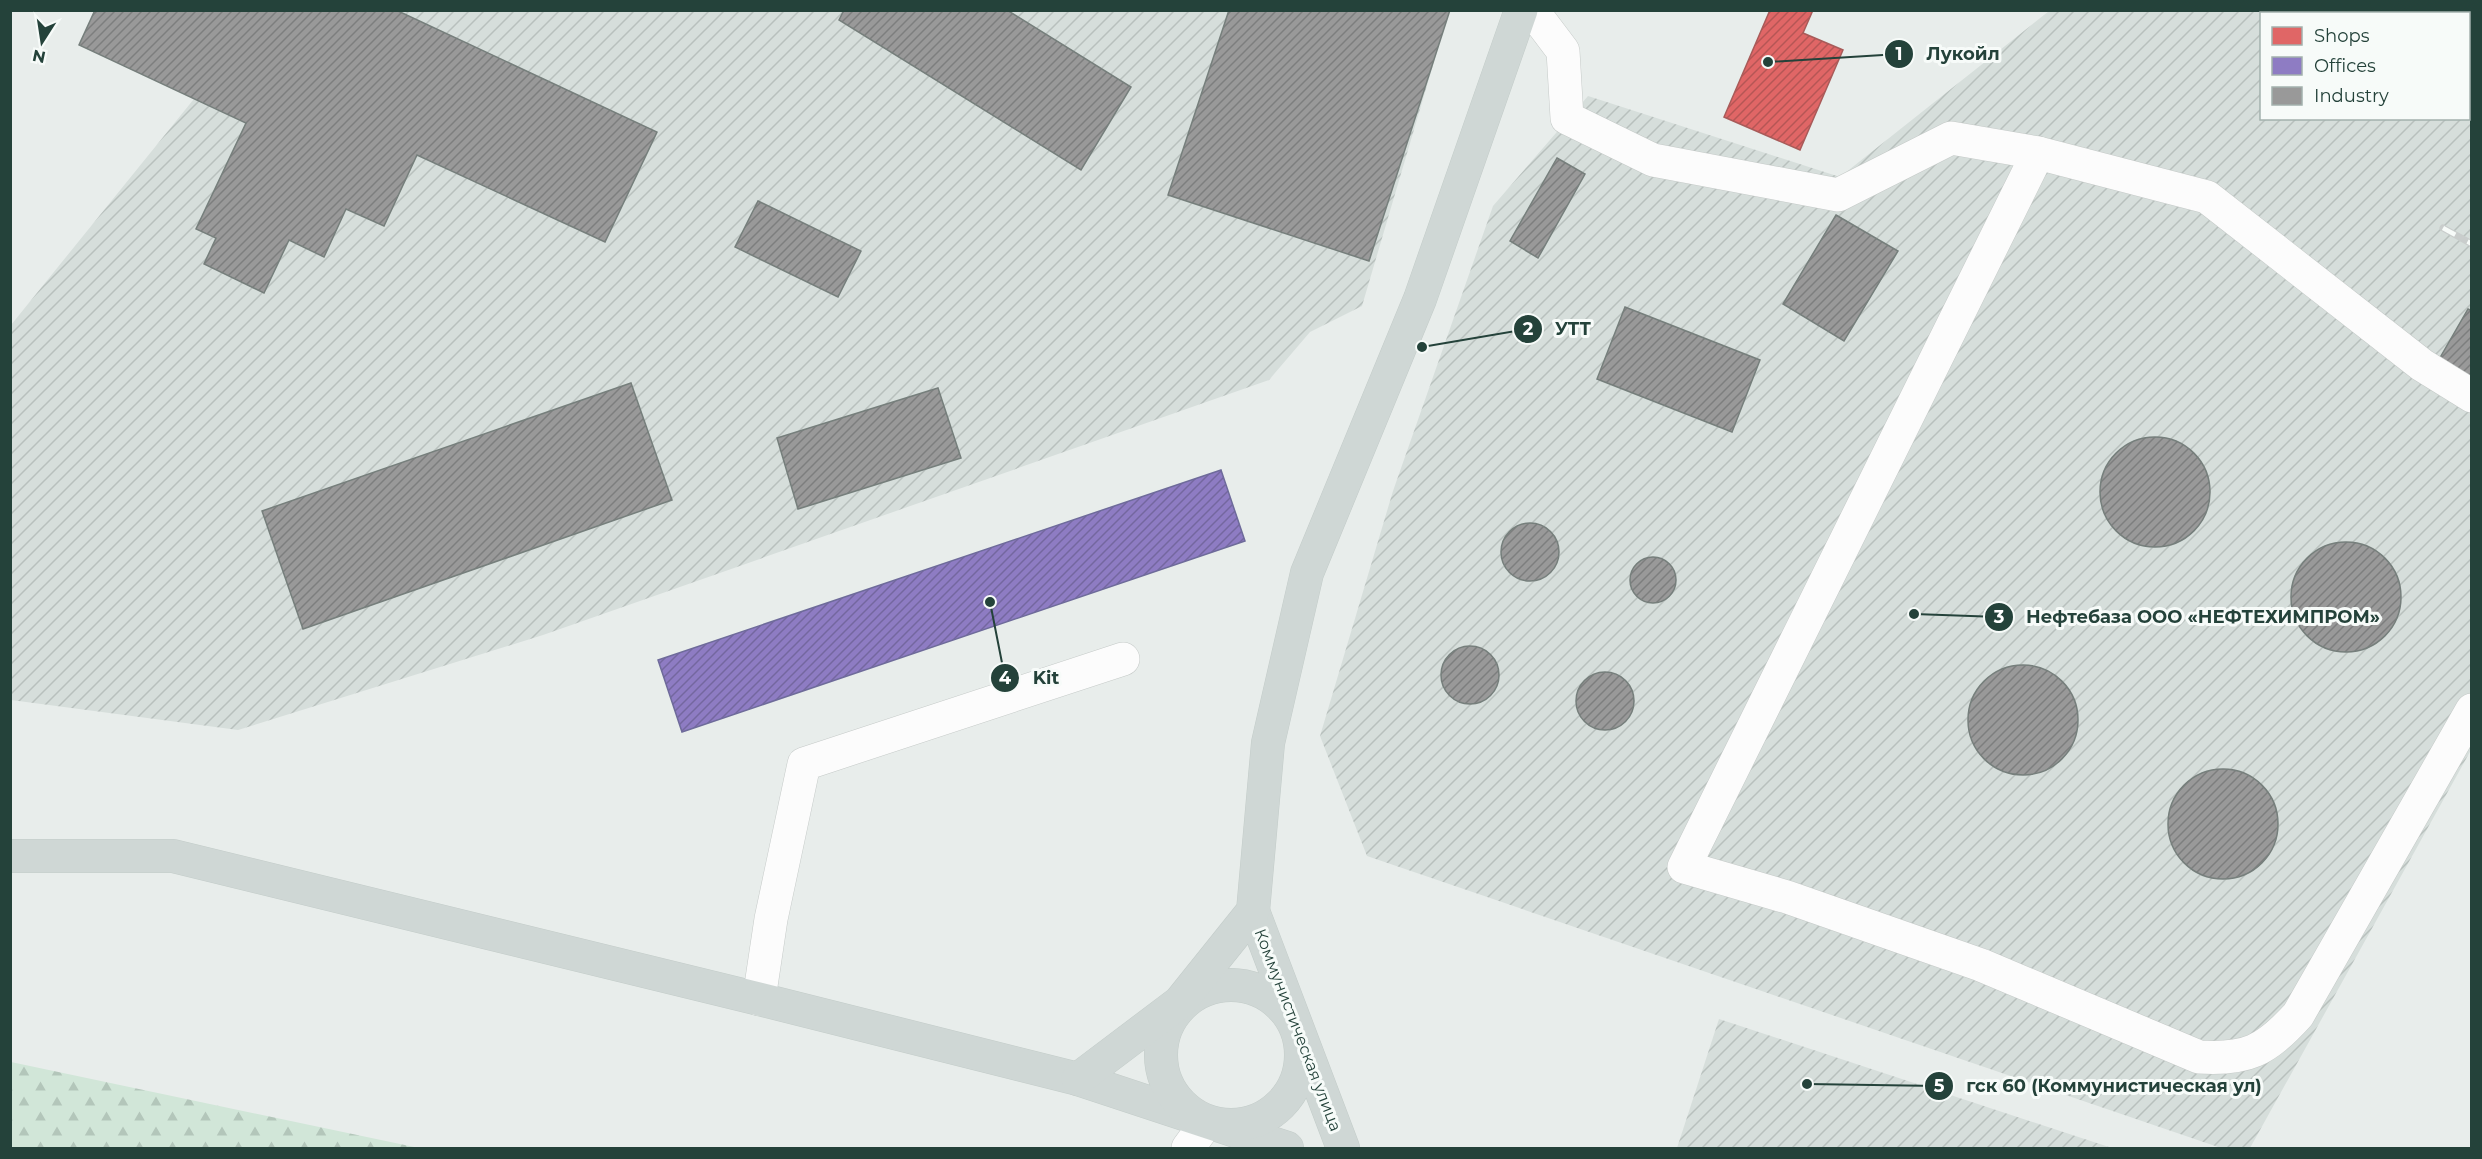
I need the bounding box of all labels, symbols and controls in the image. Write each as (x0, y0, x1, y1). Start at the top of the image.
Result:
north arrow (12, 12, 72, 72)
legend (2260, 12, 2470, 120)
text: Shops (2314, 25, 2370, 47)
callout: Лукойл (1884, 36, 2012, 72)
text: 1 (1895, 43, 1903, 65)
text: Лукойл (1926, 43, 2000, 65)
text: N (31, 46, 47, 67)
text: Offices (2314, 55, 2376, 77)
text: Industry (2314, 85, 2389, 107)
callout: УТТ (1513, 311, 1603, 347)
text: 2 (1523, 318, 1534, 340)
text: УТТ (1555, 318, 1591, 340)
callout: Нефтебаза ООО «НЕФТЕХИМПРОМ» (1984, 599, 2392, 635)
text: 3 (1993, 606, 2005, 628)
text: Нефтебаза ООО «НЕФТЕХИМПРОМ» (2026, 606, 2380, 628)
callout: Kit (990, 660, 1071, 696)
text: 4 (999, 667, 1012, 689)
text: Kit (1033, 667, 1059, 689)
street label: Коммунистическая улица (1251, 926, 1345, 1134)
callout: гск 60 (Коммунистическая ул) (1924, 1068, 2274, 1104)
text: 5 (1934, 1075, 1945, 1097)
text: гск 60 (Коммунистическая ул) (1966, 1075, 2262, 1097)

